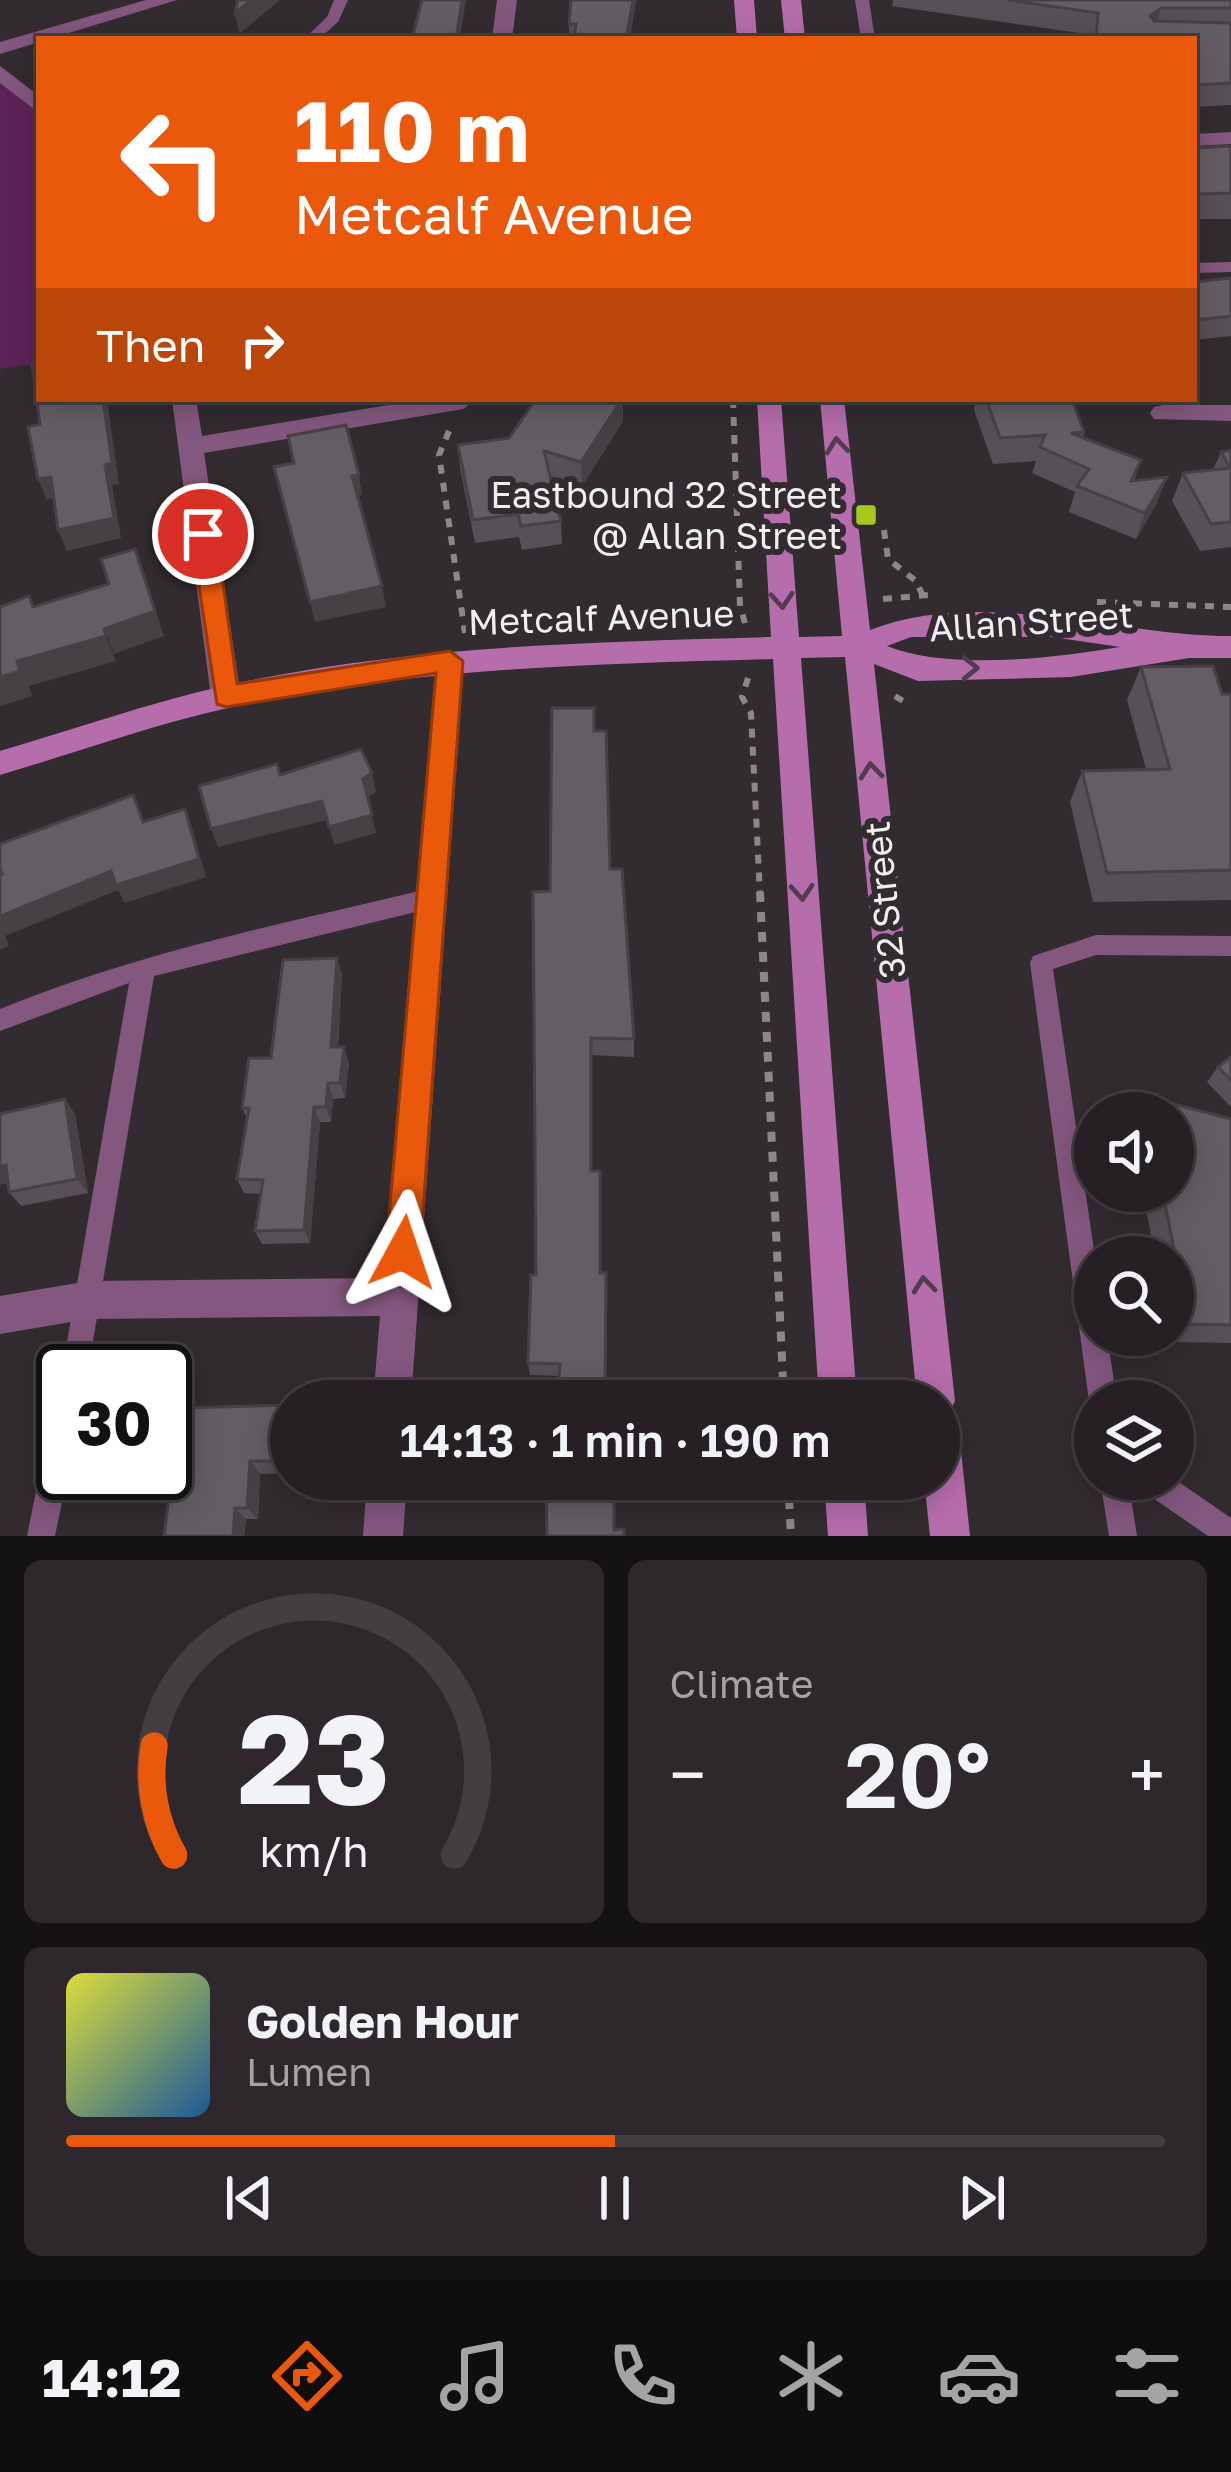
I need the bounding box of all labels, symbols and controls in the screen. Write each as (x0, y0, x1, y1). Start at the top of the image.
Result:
text: 110 m (294, 80, 530, 180)
icon: left (96, 84, 252, 240)
text: Metcalf Avenue (294, 181, 693, 246)
icon: right (229, 312, 295, 378)
text: Then (96, 318, 205, 372)
one-way arrow (825, 436, 850, 455)
place label: Eastbound 32 Street @ Allan Street (490, 473, 842, 557)
pin (152, 483, 254, 585)
icon: arrive (170, 501, 236, 567)
marker: Eastbound 32 Street @ Allan Street (853, 502, 879, 528)
street label: Metcalf Avenue (467, 591, 735, 643)
one-way arrow (769, 591, 795, 610)
street label: Allan Street (928, 592, 1134, 650)
one-way arrow (961, 656, 980, 682)
one-way arrow (858, 761, 884, 781)
street label: 32 Street (854, 819, 914, 981)
one-way arrow (789, 883, 815, 902)
map controls (1074, 1092, 1194, 1500)
button: sound (1074, 1092, 1194, 1212)
position arrow (340, 1189, 466, 1315)
button: search (1074, 1236, 1194, 1356)
one-way arrow (912, 1275, 937, 1294)
speed limit sign: 30 (36, 1344, 192, 1500)
button: layers (1074, 1380, 1194, 1500)
text: 14:13 · 1 min · 190 m (400, 1413, 830, 1467)
text: Climate (670, 1660, 813, 1707)
text: 23 (238, 1682, 390, 1831)
text: 20° (844, 1720, 991, 1828)
text: − (670, 1734, 706, 1814)
text: + (1129, 1734, 1165, 1814)
text: km/h (259, 1824, 368, 1875)
text: Golden Hour (246, 1994, 519, 2048)
text: Lumen (246, 2048, 372, 2095)
icon: previous (216, 2165, 282, 2231)
icon: pause (582, 2165, 648, 2231)
icon: next (949, 2165, 1015, 2231)
icon: directions (265, 2334, 349, 2418)
icon: music (433, 2334, 517, 2418)
icon: phone (601, 2334, 685, 2418)
icon: climate (769, 2334, 853, 2418)
icon: car (937, 2334, 1021, 2418)
icon: filters (1105, 2334, 1189, 2418)
text: 14:12 (42, 2344, 182, 2409)

